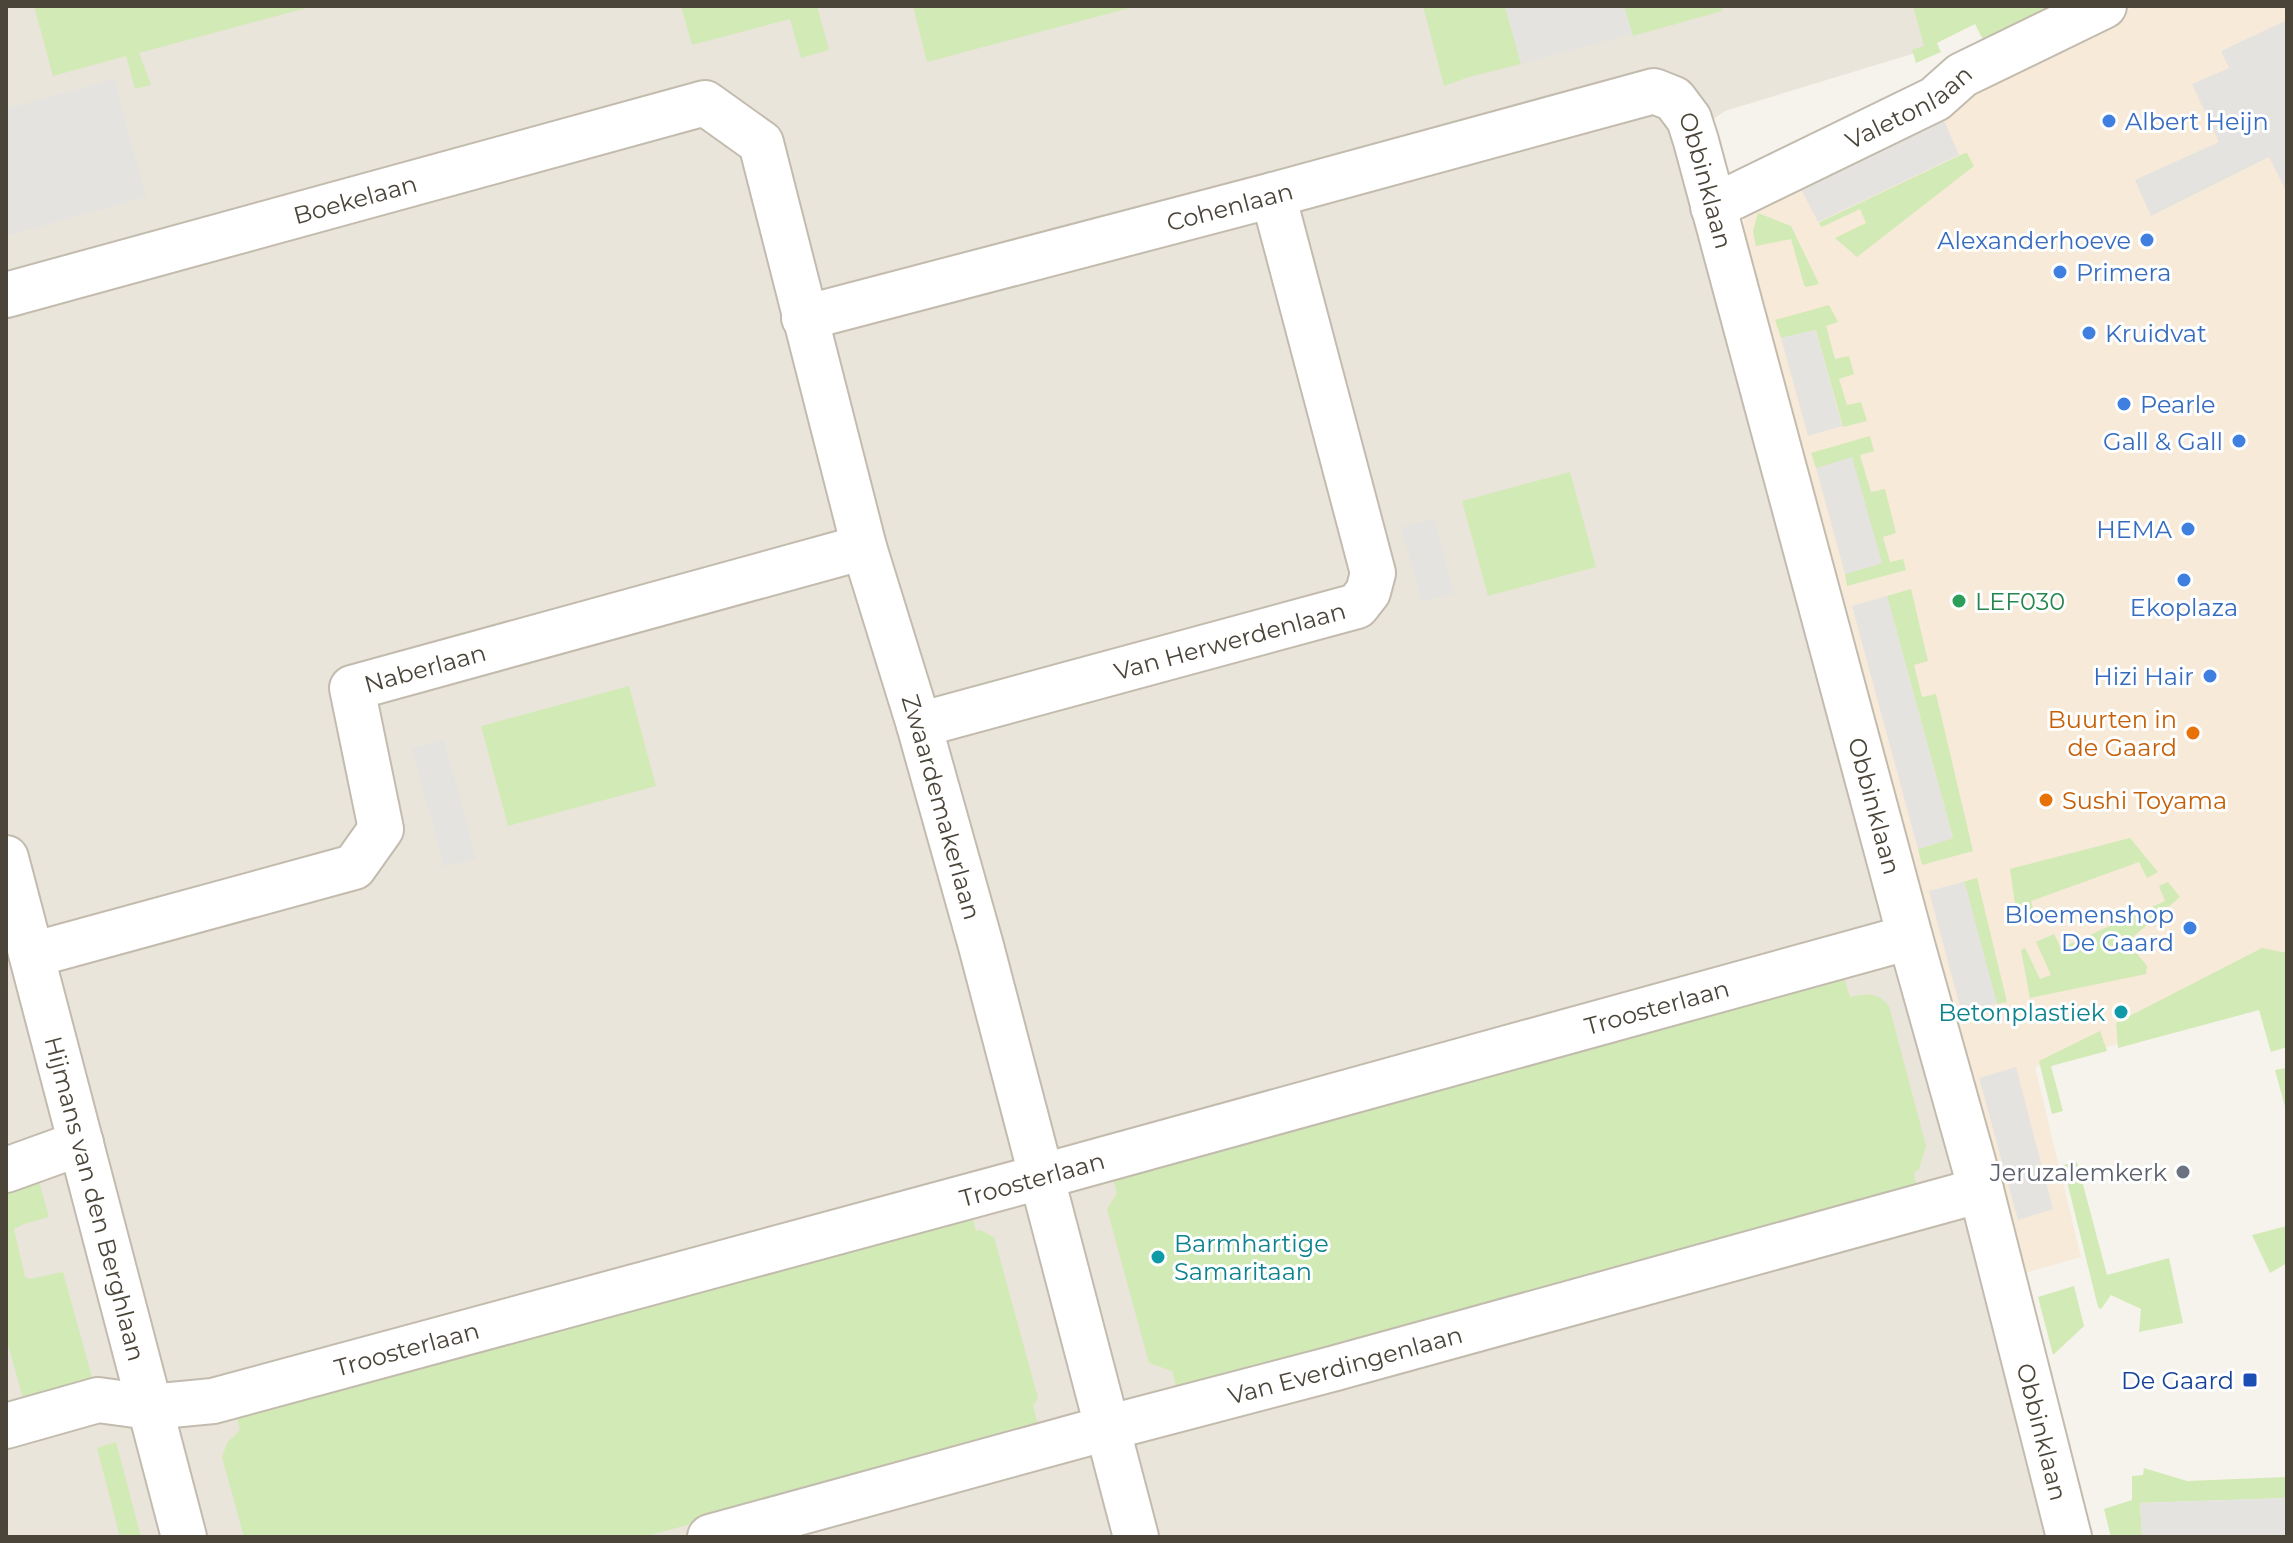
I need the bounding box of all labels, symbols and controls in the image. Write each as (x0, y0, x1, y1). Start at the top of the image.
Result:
street label: Valetonlaan (1841, 59, 1978, 155)
place label: Albert Heijn (2125, 107, 2269, 136)
street label: Obbinklaan (1673, 108, 1739, 252)
marker: Albert Heijn (2100, 112, 2118, 130)
street label: Boekelaan (290, 168, 420, 230)
street label: Cohenlaan (1163, 176, 1296, 237)
place label: Alexanderhoeve (1937, 226, 2131, 255)
marker: Alexanderhoeve (2138, 231, 2156, 249)
place label: Primera (2076, 258, 2171, 287)
marker: Primera (2051, 263, 2069, 281)
place label: Kruidvat (2105, 319, 2207, 348)
marker: Kruidvat (2080, 324, 2098, 342)
place label: Pearle (2140, 390, 2216, 419)
marker: Pearle (2115, 395, 2133, 413)
place label: Gall & Gall (2103, 427, 2223, 456)
marker: Gall & Gall (2230, 432, 2248, 450)
place label: HEMA (2096, 515, 2173, 544)
marker: HEMA (2179, 520, 2197, 538)
marker: Ekoplaza (2175, 571, 2193, 589)
place label: LEF030 (1975, 587, 2065, 616)
marker: LEF030 (1950, 592, 1968, 610)
place label: Ekoplaza (2130, 593, 2238, 622)
street label: Van Herwerdenlaan (1111, 595, 1349, 686)
street label: Naberlaan (361, 637, 489, 698)
place label: Hizi Hair (2093, 662, 2194, 691)
marker: Hizi Hair (2201, 667, 2219, 685)
street label: Zwaardemakerlaan (896, 691, 987, 923)
place label: Buurten in de Gaard (2048, 705, 2177, 762)
marker: Buurten in de Gaard (2184, 724, 2202, 742)
street label: Obbinklaan (1842, 734, 1907, 878)
place label: Sushi Toyama (2062, 786, 2227, 815)
marker: Sushi Toyama (2037, 791, 2055, 809)
place label: Bloemenshop De Gaard (2004, 900, 2174, 957)
marker: Bloemenshop De Gaard (2181, 919, 2199, 937)
street label: Troosterlaan (1581, 973, 1732, 1041)
place label: Betonplastiek (1938, 998, 2106, 1027)
marker: Betonplastiek (2112, 1003, 2130, 1021)
street label: Hijmans van den Berghlaan (39, 1033, 152, 1364)
street label: Troosterlaan (956, 1145, 1108, 1213)
place label: Jeruzalemkerk (1989, 1158, 2168, 1187)
marker: Jeruzalemkerk (2174, 1163, 2192, 1181)
place label: Barmhartige Samaritaan (1174, 1229, 1329, 1286)
marker: Barmhartige Samaritaan (1149, 1248, 1167, 1266)
street label: Troosterlaan (331, 1315, 482, 1382)
street label: Van Everdingenlaan (1225, 1319, 1466, 1410)
street label: Obbinklaan (2011, 1360, 2074, 1504)
place label: De Gaard (2121, 1366, 2234, 1395)
marker: De Gaard (2241, 1371, 2259, 1389)

